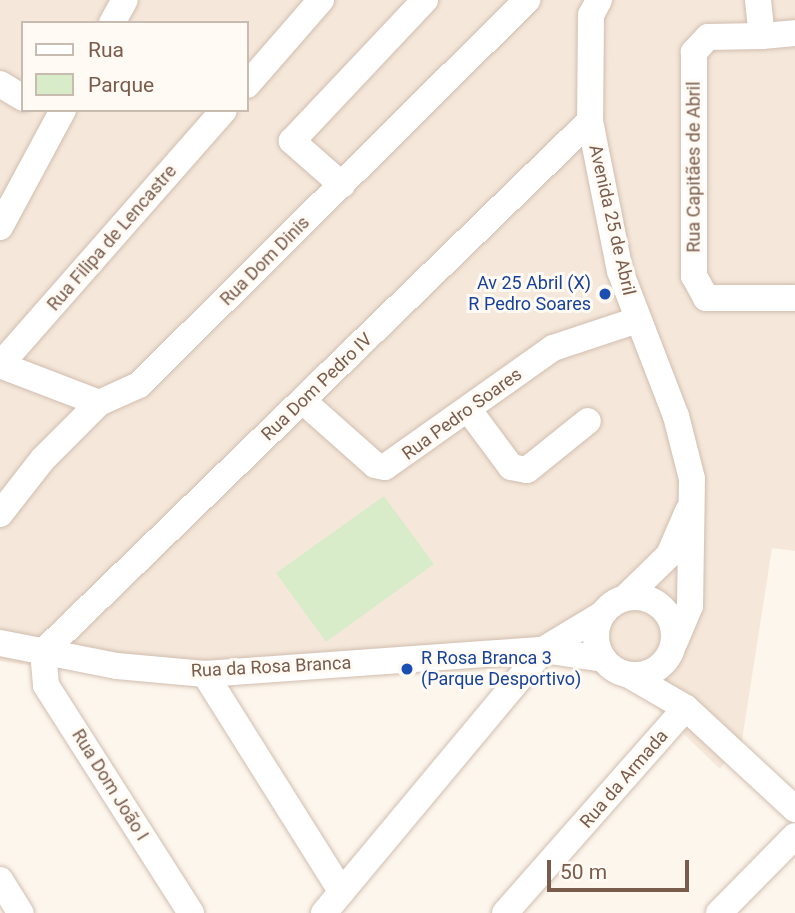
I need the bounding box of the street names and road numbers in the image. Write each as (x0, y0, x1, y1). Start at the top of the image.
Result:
street label: Rua Capitães de Abril (683, 81, 705, 253)
street label: Avenida 25 de Abril (584, 143, 640, 297)
street label: Rua Filipa de Lencastre (43, 161, 181, 315)
street label: Rua Dom Dinis (216, 212, 314, 310)
street label: Rua Dom Pedro IV (257, 329, 377, 445)
street label: Rua Pedro Soares (398, 363, 526, 465)
street label: Rua da Rosa Branca (190, 652, 352, 682)
street label: Rua Dom João I (67, 725, 153, 845)
street label: Rua da Armada (575, 725, 673, 833)

